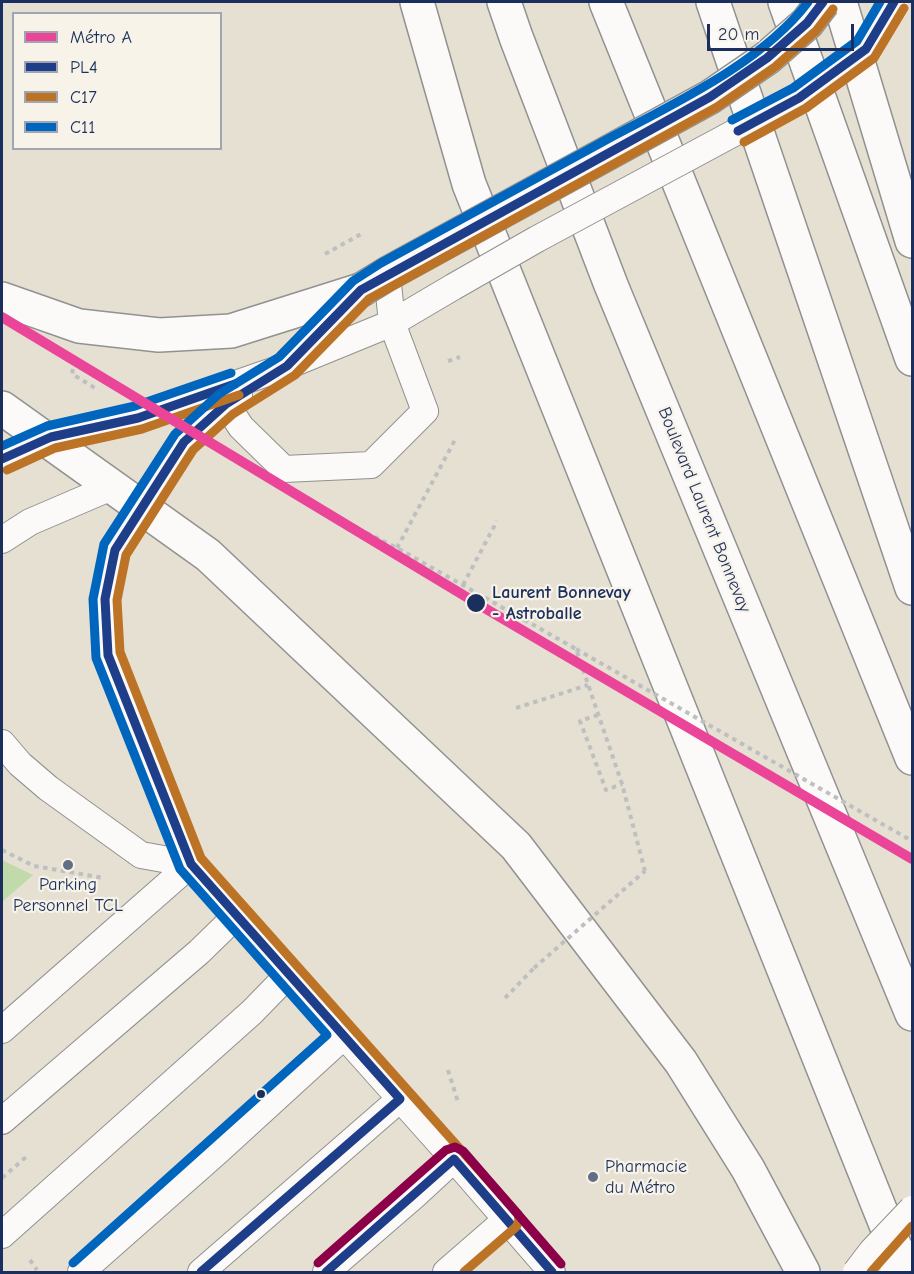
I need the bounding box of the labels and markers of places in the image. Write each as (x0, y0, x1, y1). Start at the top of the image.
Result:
place label: Laurent Bonnevay - Astroballe (492, 582, 631, 624)
marker: Laurent Bonnevay - Astroballe (465, 592, 487, 614)
marker: Parking Personnel TCL (61, 858, 75, 872)
place label: Parking Personnel TCL (13, 874, 123, 916)
unlabelled marker (255, 1088, 267, 1100)
place label: Pharmacie du Métro (605, 1156, 687, 1198)
marker: Pharmacie du Métro (586, 1170, 600, 1184)

